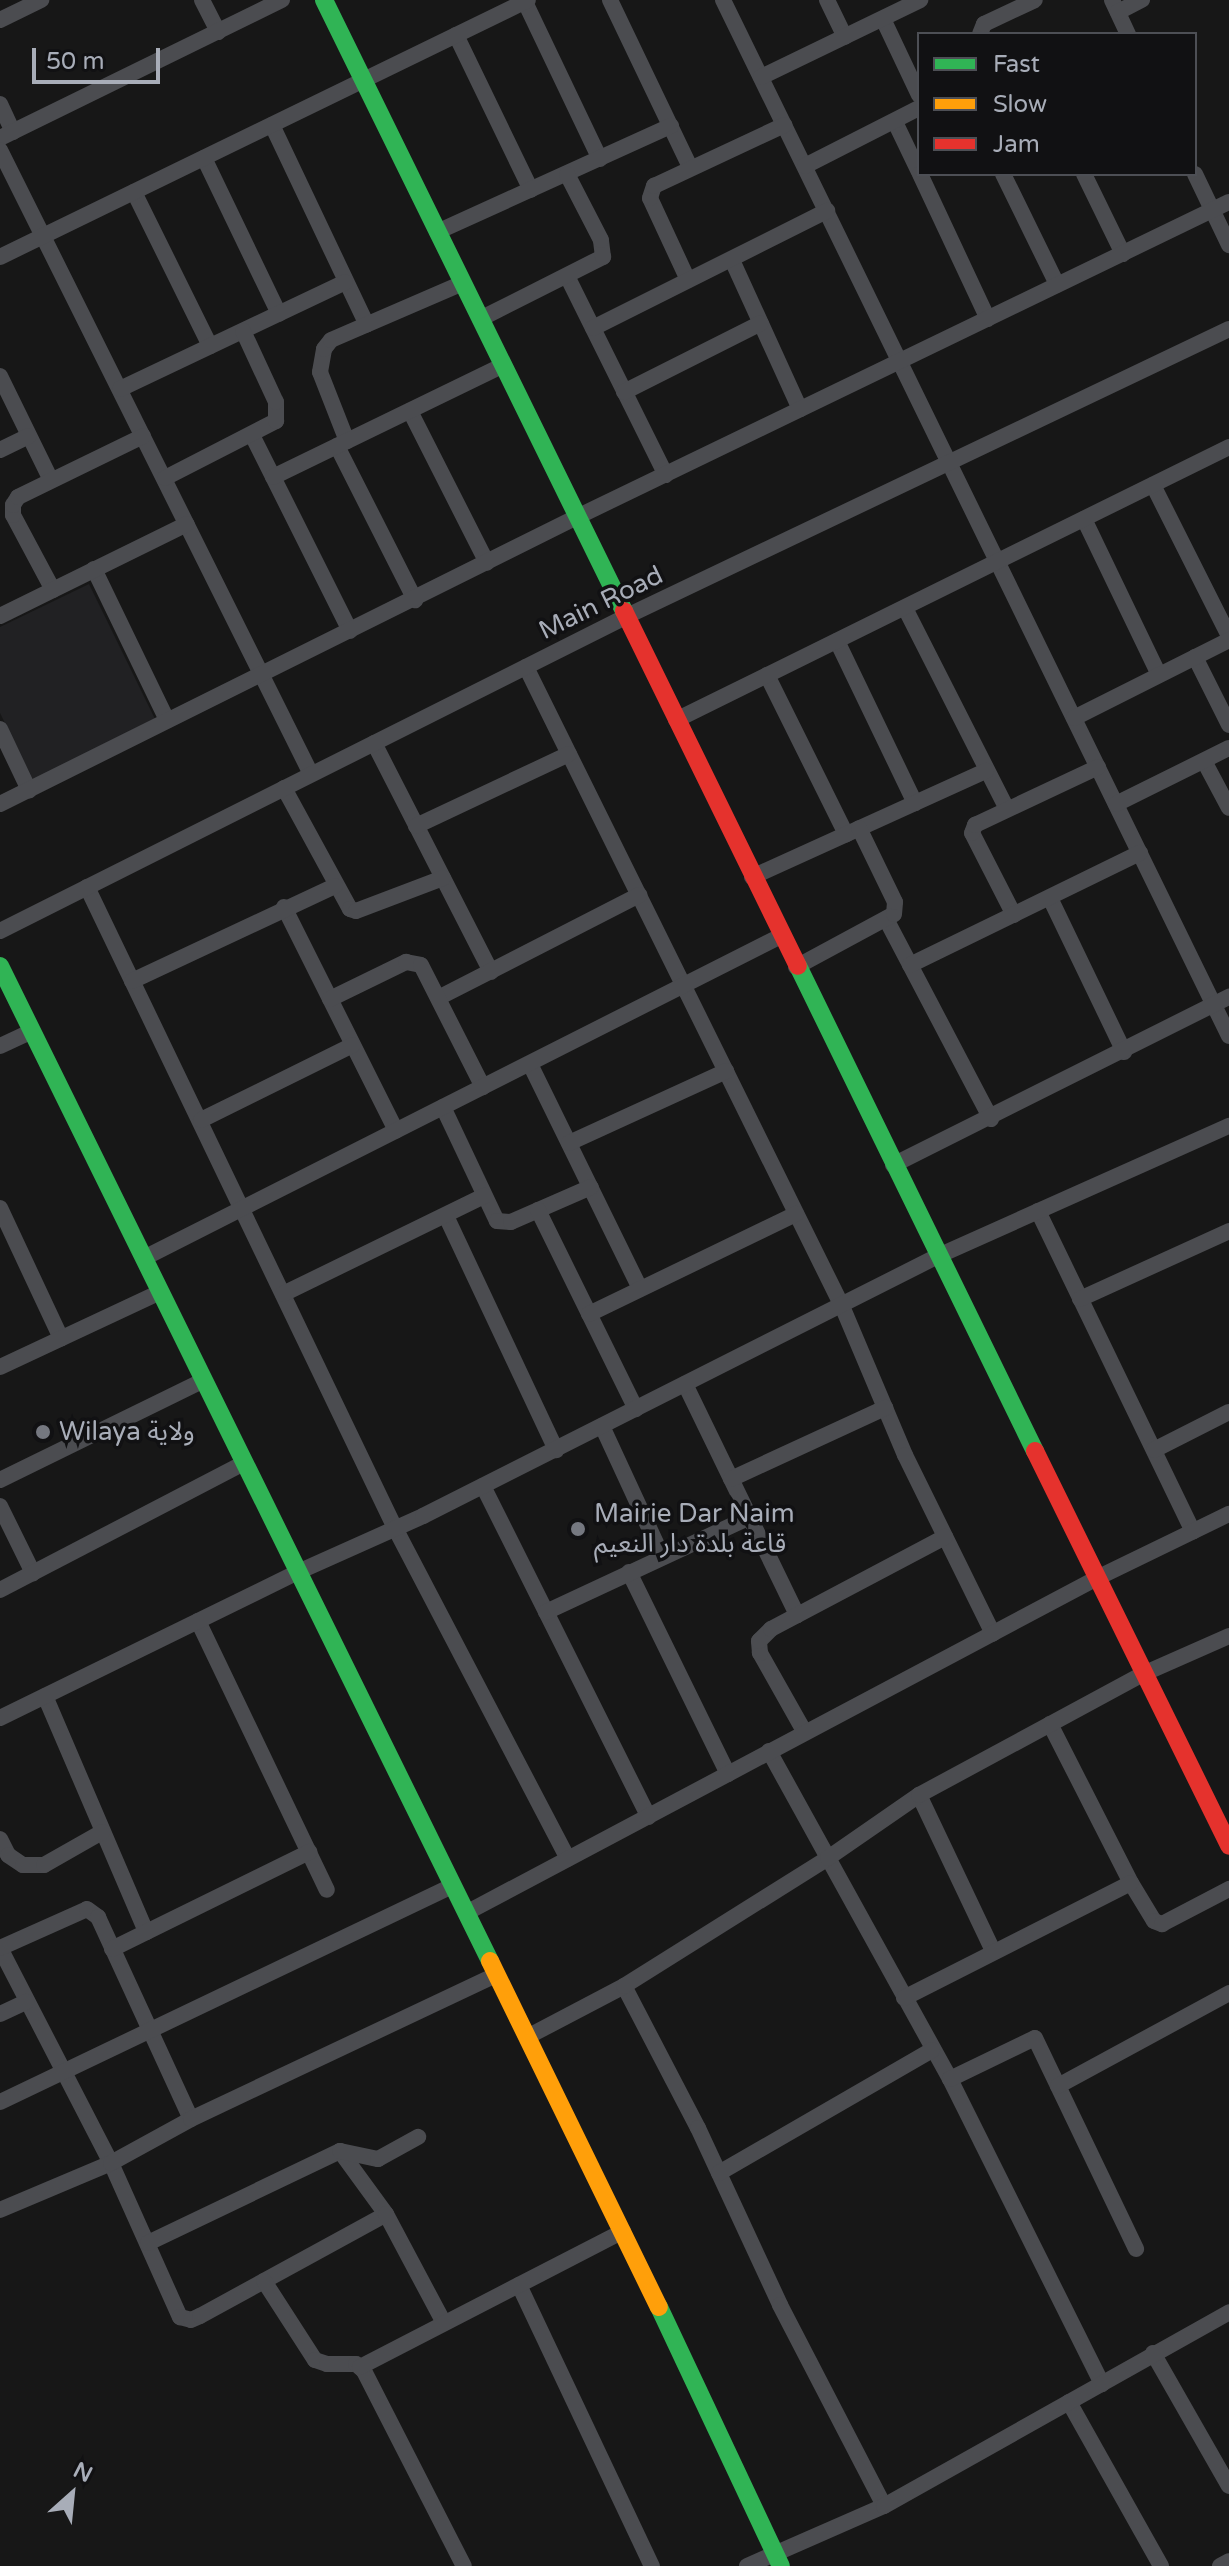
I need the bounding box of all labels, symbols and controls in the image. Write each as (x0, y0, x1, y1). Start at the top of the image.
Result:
scale bar (36, 32, 164, 82)
legend (917, 32, 1197, 176)
text: 50 m (46, 47, 104, 76)
text: Fast (993, 50, 1040, 79)
text: Slow (993, 90, 1047, 119)
text: Jam (993, 130, 1040, 159)
street label: Main Road (534, 560, 668, 646)
place label: Wilaya ولاية (59, 1416, 195, 1448)
marker: Wilaya ولاية (34, 1423, 52, 1441)
place label: Mairie Dar Naim قاعة بلدة دار النعيم (594, 1498, 795, 1560)
marker: Mairie Dar Naim قاعة بلدة دار النعيم (569, 1520, 587, 1538)
north arrow (32, 2454, 112, 2534)
text: N (69, 2457, 97, 2488)

